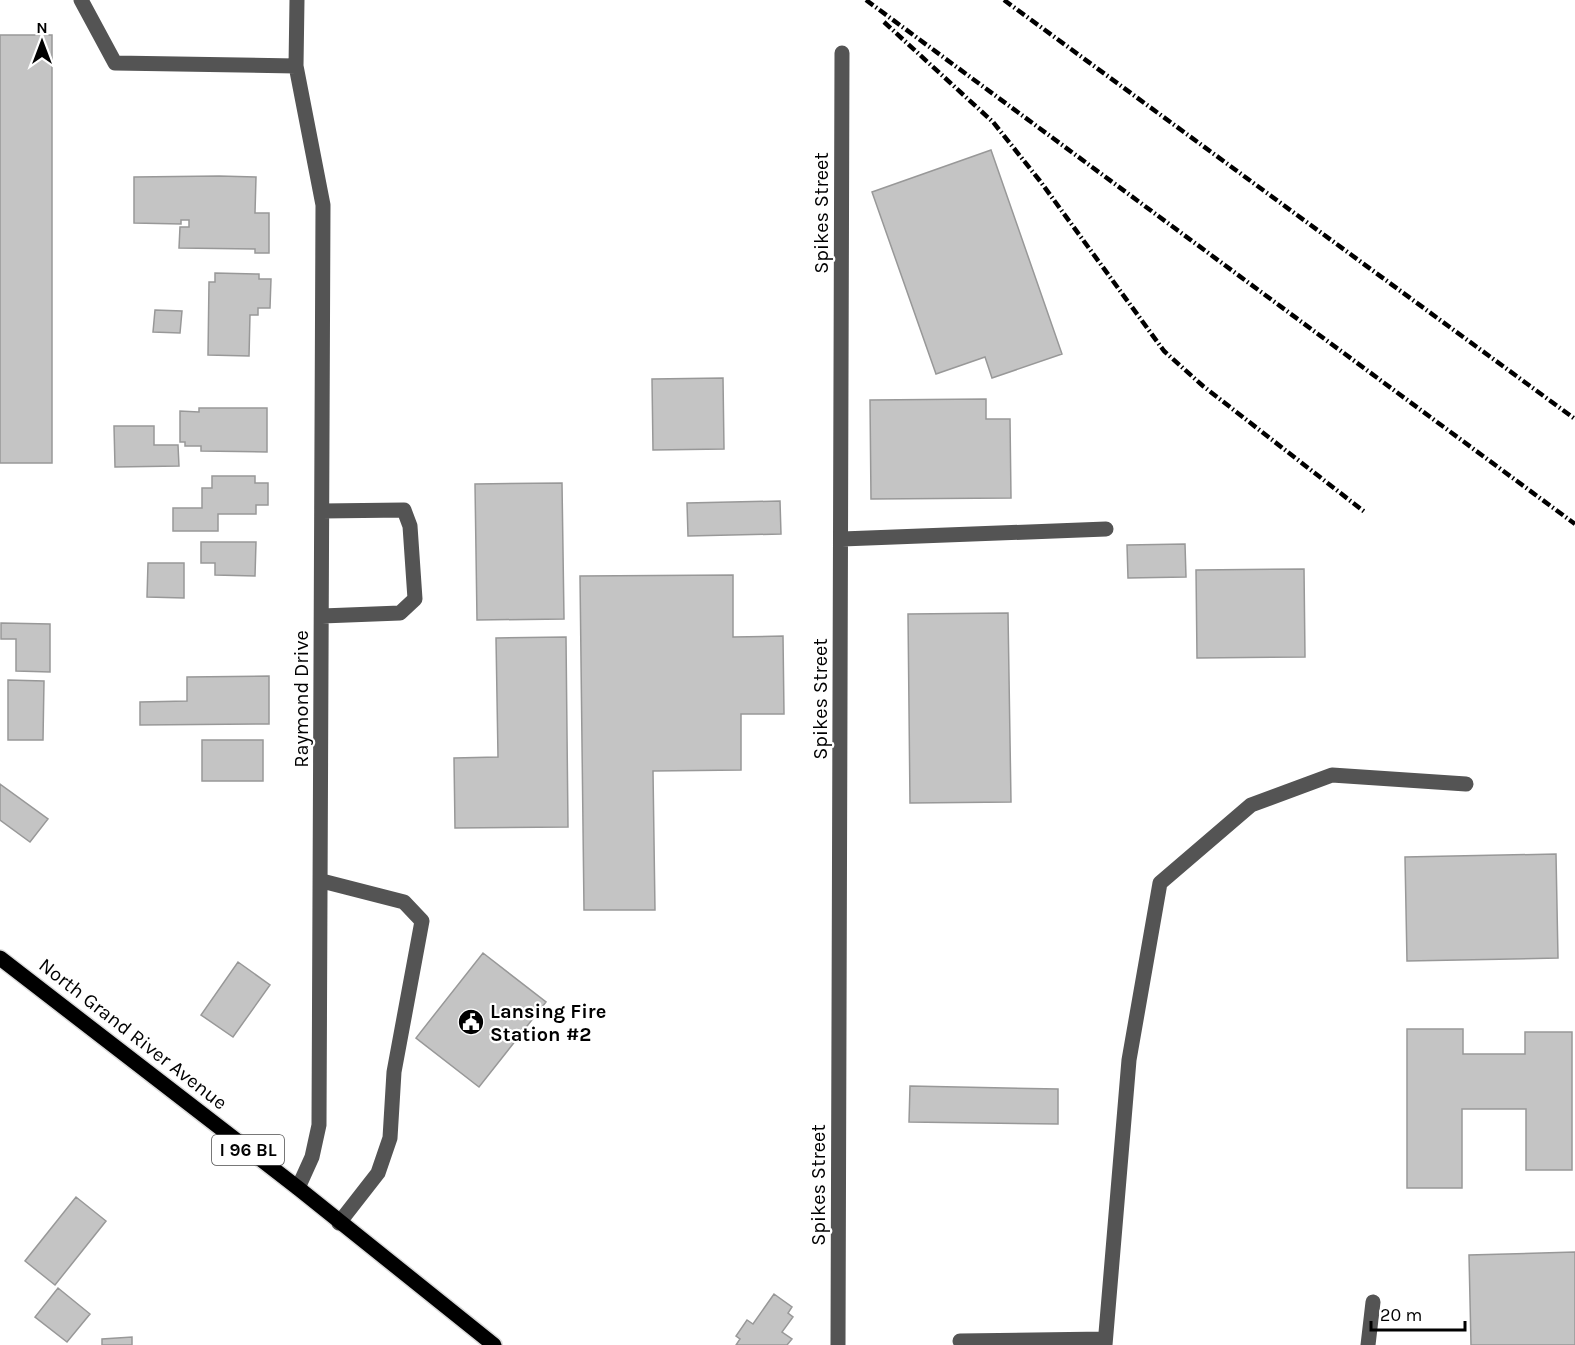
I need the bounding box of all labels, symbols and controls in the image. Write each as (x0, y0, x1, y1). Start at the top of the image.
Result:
north arrow (12, 12, 72, 72)
text: N (36, 18, 48, 37)
street label: Spikes Street (810, 152, 833, 274)
street label: Raymond Drive (290, 630, 313, 768)
street label: Spikes Street (809, 638, 832, 760)
street label: North Grand River Avenue (34, 953, 232, 1115)
place label: Lansing Fire Station #2 (490, 1000, 606, 1046)
public building icon: Lansing Fire Station #2 (456, 1007, 486, 1037)
street label: Spikes Street (807, 1124, 830, 1246)
road number: I 96 BL (212, 1135, 284, 1165)
scale bar (1371, 1294, 1466, 1332)
text: 20 m (1380, 1304, 1422, 1326)

